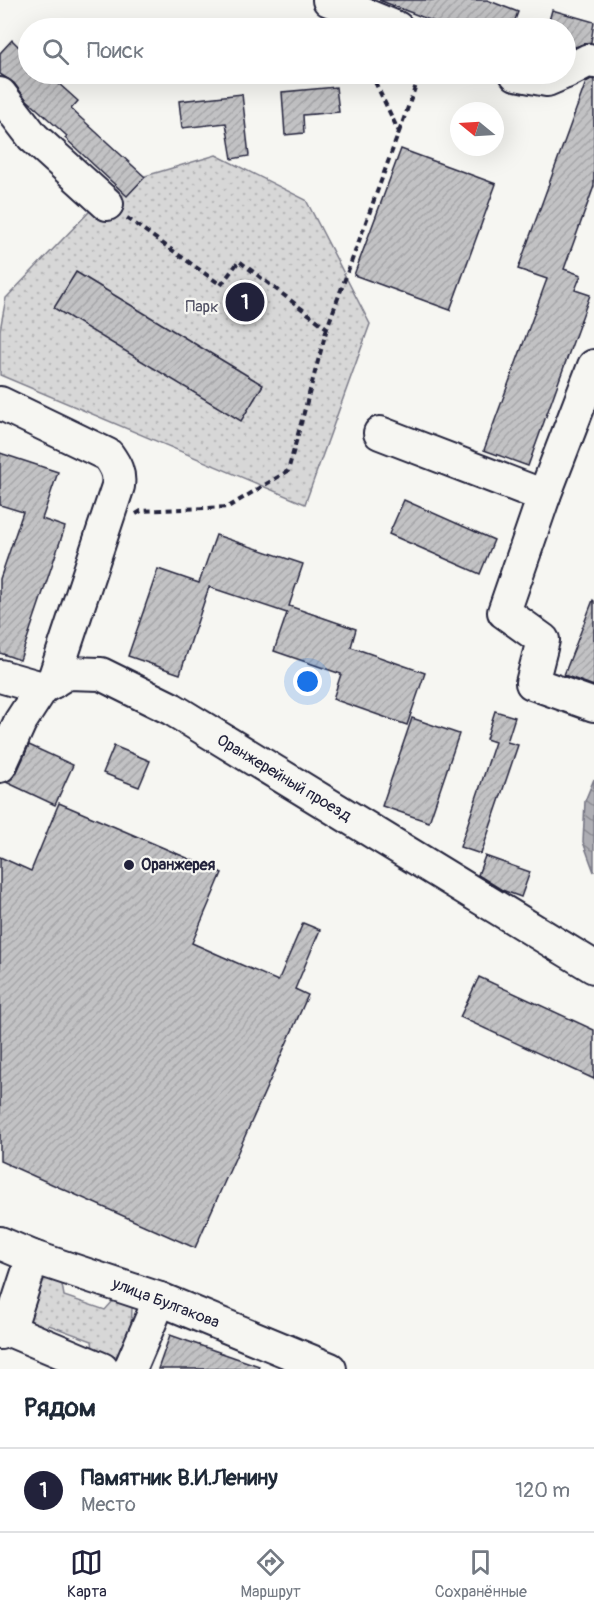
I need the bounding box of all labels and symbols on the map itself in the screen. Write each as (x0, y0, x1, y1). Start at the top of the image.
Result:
north arrow (450, 102, 504, 156)
pin: 1 (226, 280, 264, 324)
park label: Парк (186, 297, 218, 317)
your location (293, 667, 322, 696)
street label: Оранжерейный проезд (213, 730, 355, 826)
place label: Оранжерея (141, 855, 216, 875)
marker: Оранжерея (122, 858, 136, 872)
street label: улица Булгакова (109, 1273, 222, 1333)

